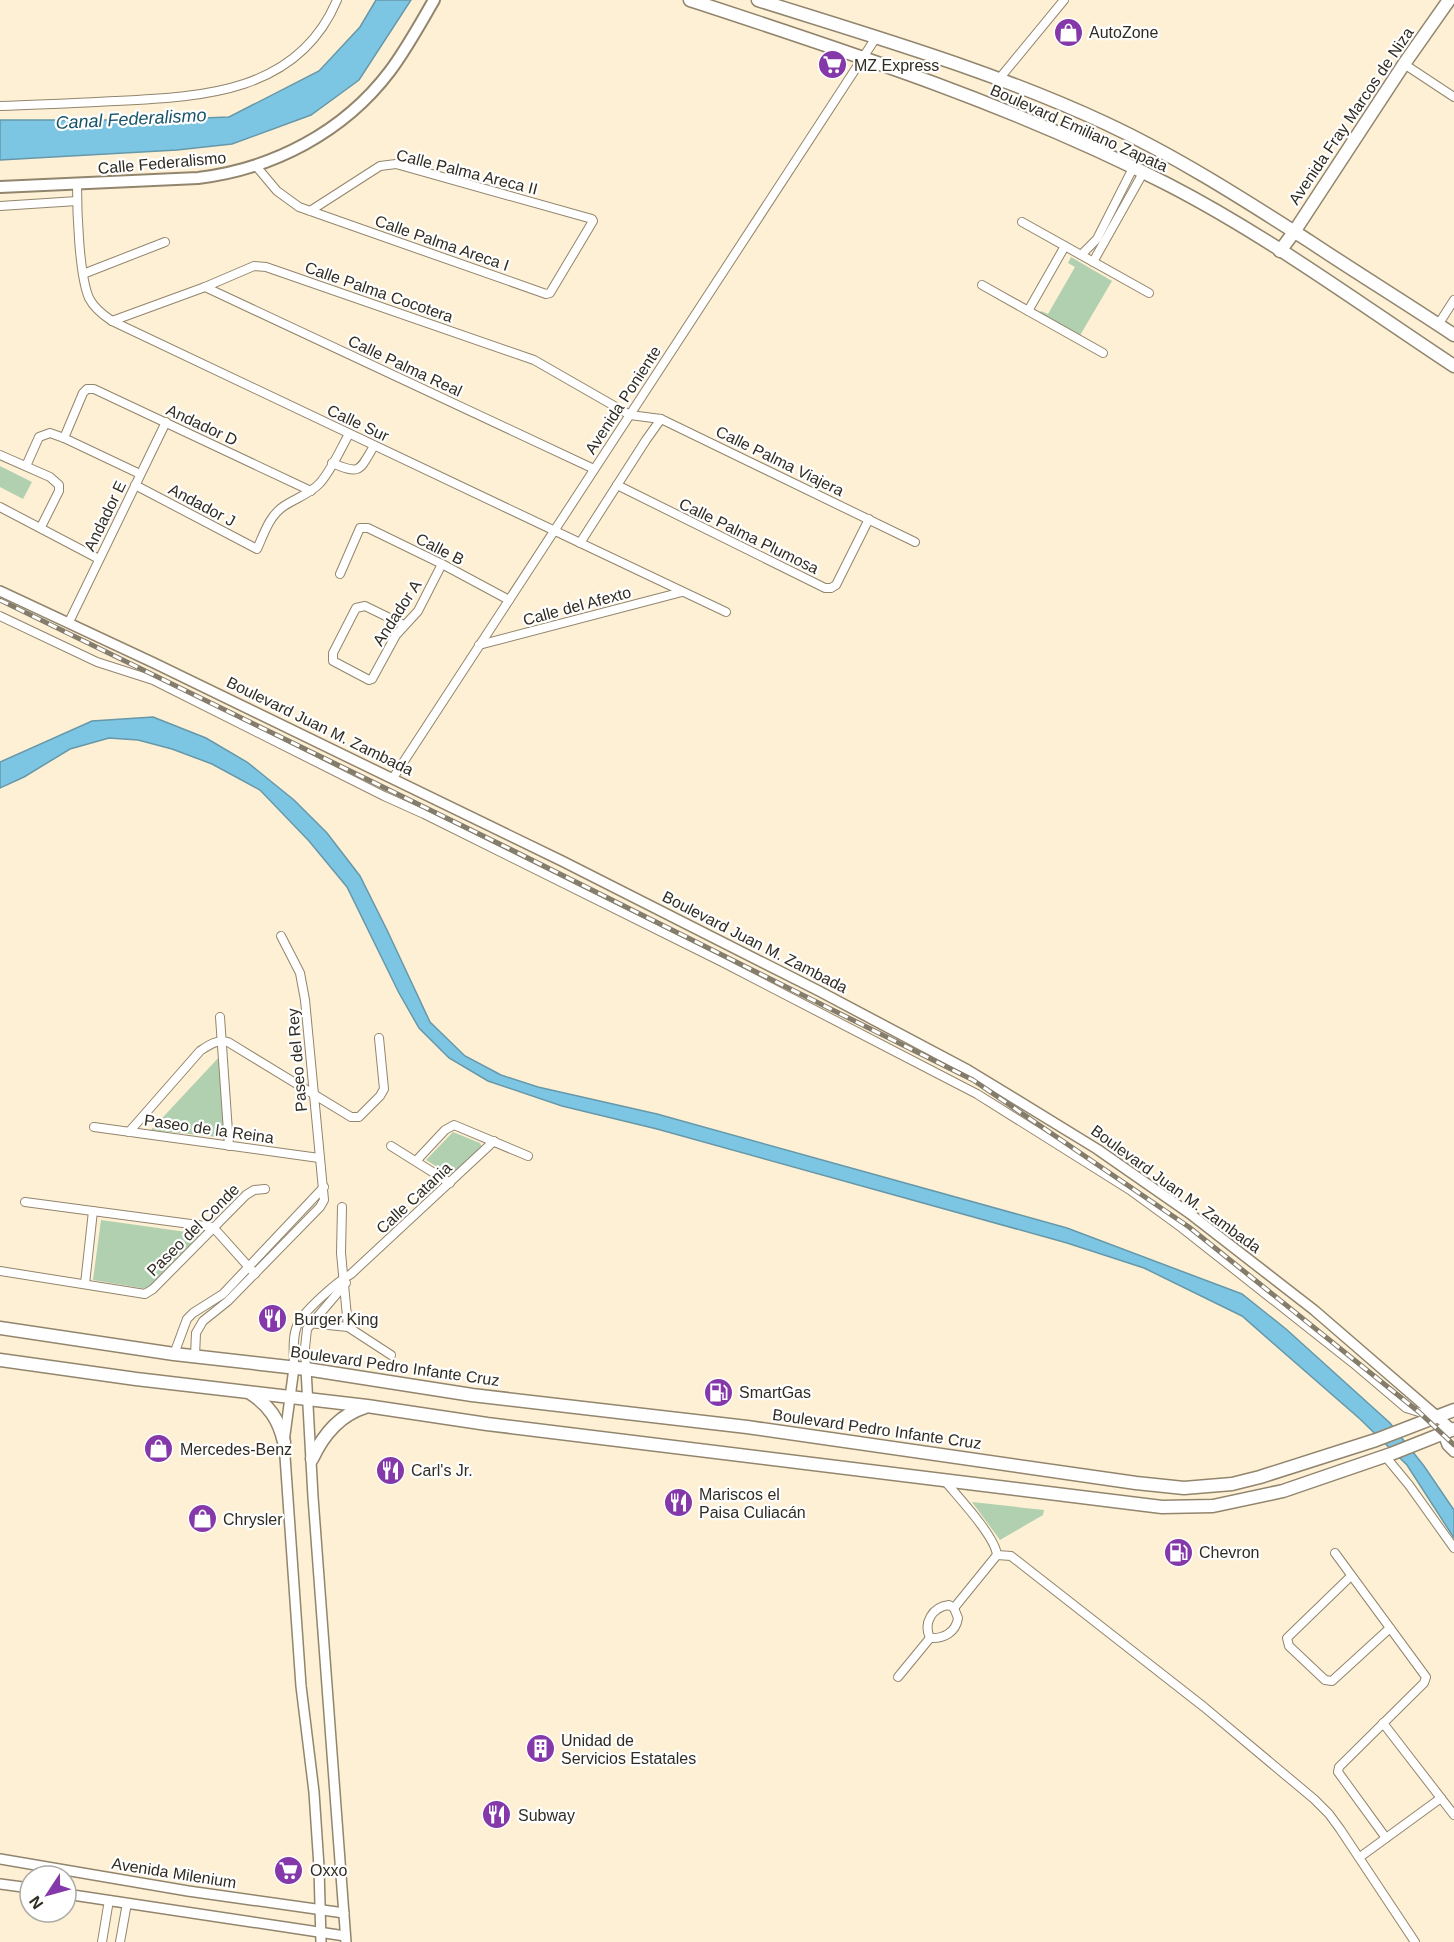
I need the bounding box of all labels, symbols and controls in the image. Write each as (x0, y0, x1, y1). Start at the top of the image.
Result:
shop icon: AutoZone (1052, 16, 1084, 48)
place label: AutoZone (1089, 24, 1158, 41)
street label: Avenida Fray Marcos de Niza (1285, 24, 1417, 208)
supermarket icon: MZ Express (817, 49, 849, 81)
place label: MZ Express (854, 57, 939, 74)
street label: Boulevard Emiliano Zapata (988, 81, 1170, 175)
water label: Canal Federalismo (55, 105, 207, 133)
street label: Calle Palma Areca II (395, 146, 539, 198)
street label: Calle Federalismo (97, 149, 227, 177)
street label: Calle Palma Areca I (373, 212, 511, 274)
street label: Calle Palma Cocotera (303, 259, 455, 325)
street label: Calle Palma Real (345, 332, 465, 400)
street label: Avenida Poniente (582, 343, 664, 457)
street label: Andador D (164, 401, 240, 449)
street label: Calle Sur (325, 401, 392, 445)
street label: Calle Palma Viajera (713, 423, 847, 499)
street label: Andador E (81, 478, 129, 554)
street label: Andador J (166, 480, 238, 530)
street label: Calle Palma Plumosa (677, 495, 822, 577)
street label: Calle B (413, 530, 467, 568)
street label: Andador A (370, 577, 425, 649)
street label: Calle del Afexto (521, 583, 633, 629)
street label: Boulevard Juan M. Zambada (224, 673, 416, 779)
street label: Boulevard Juan M. Zambada (660, 888, 850, 996)
street label: Paseo del Rey (284, 1007, 310, 1113)
street label: Paseo de la Reina (143, 1111, 275, 1147)
street label: Boulevard Juan M. Zambada (1088, 1122, 1264, 1256)
street label: Calle Catania (373, 1159, 455, 1237)
street label: Paseo del Conde (144, 1181, 242, 1279)
restaurant icon: Burger King (257, 1303, 289, 1335)
place label: Burger King (294, 1311, 379, 1328)
street label: Boulevard Pedro Infante Cruz (289, 1343, 501, 1389)
fuel station icon: SmartGas (702, 1376, 734, 1408)
place label: SmartGas (739, 1384, 811, 1401)
street label: Boulevard Pedro Infante Cruz (771, 1406, 983, 1452)
shop icon: Mercedes-Benz (143, 1433, 175, 1465)
place label: Mercedes-Benz (180, 1441, 292, 1458)
restaurant icon: Carl's Jr. (374, 1454, 406, 1486)
place label: Carl's Jr. (411, 1462, 473, 1479)
place label: Mariscos el Paisa Culiacán (699, 1486, 806, 1521)
restaurant icon: Mariscos el Paisa Culiacán (662, 1487, 694, 1519)
shop icon: Chrysler (186, 1503, 218, 1535)
place label: Chrysler (223, 1511, 283, 1528)
fuel station icon: Chevron (1162, 1536, 1194, 1568)
place label: Chevron (1199, 1544, 1259, 1561)
place label: Unidad de Servicios Estatales (561, 1732, 696, 1767)
building icon: Unidad de Servicios Estatales (524, 1733, 556, 1765)
restaurant icon: Subway (481, 1799, 513, 1831)
place label: Subway (518, 1807, 575, 1824)
supermarket icon: Oxxo (273, 1854, 305, 1886)
street label: Avenida Milenium (110, 1855, 238, 1891)
place label: Oxxo (310, 1862, 347, 1879)
north arrow (18, 1864, 78, 1924)
text: N (26, 1893, 47, 1912)

